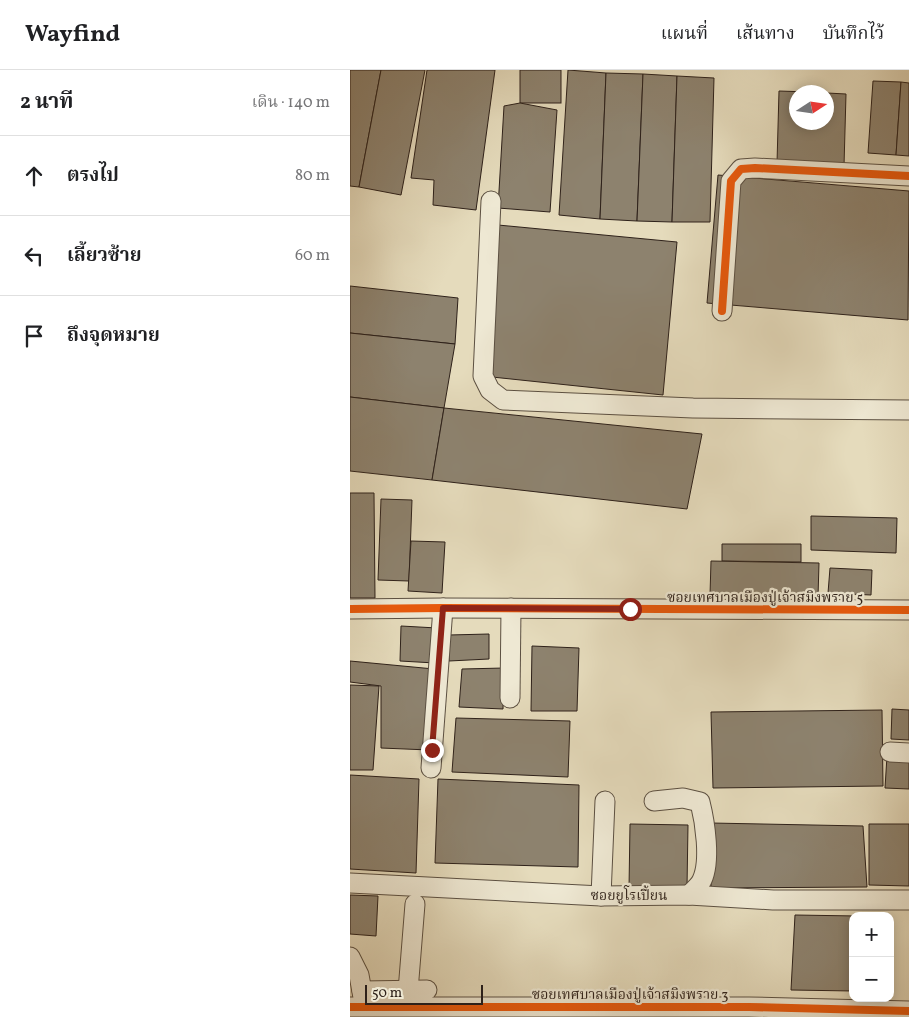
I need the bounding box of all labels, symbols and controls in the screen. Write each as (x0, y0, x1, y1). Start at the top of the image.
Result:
text: Wayfind (25, 18, 120, 52)
text: แผนที่ (661, 22, 708, 47)
text: เส้นทาง (736, 22, 795, 47)
text: บันทึกไว้ (823, 22, 884, 47)
north arrow (789, 85, 834, 130)
text: 2 นาที (20, 88, 74, 117)
text: เดิน · 140 m (252, 92, 330, 114)
icon: ahead (20, 162, 48, 190)
text: ตรงไป (67, 163, 119, 189)
text: 80 m (295, 165, 330, 187)
icon: left (20, 242, 48, 270)
text: เลี้ยวซ้าย (67, 243, 141, 269)
text: 60 m (295, 245, 330, 267)
icon: arrive (20, 322, 48, 350)
text: ถึงจุดหมาย (67, 323, 160, 349)
street label: ซอยเทศบาลเมืองปู่เจ้าสมิงพราย 5 (667, 589, 863, 608)
route start (619, 598, 642, 621)
route end (421, 739, 444, 762)
street label: ซอยยูโรเปี้ยน (591, 885, 667, 906)
map controls (849, 912, 894, 1002)
button: + (849, 912, 894, 957)
button: − (849, 957, 894, 1002)
scale bar (365, 982, 482, 1005)
text: 50 m (372, 984, 402, 1003)
street label: ซอยเทศบาลเมืองปู่เจ้าสมิงพราย 3 (532, 986, 728, 1005)

